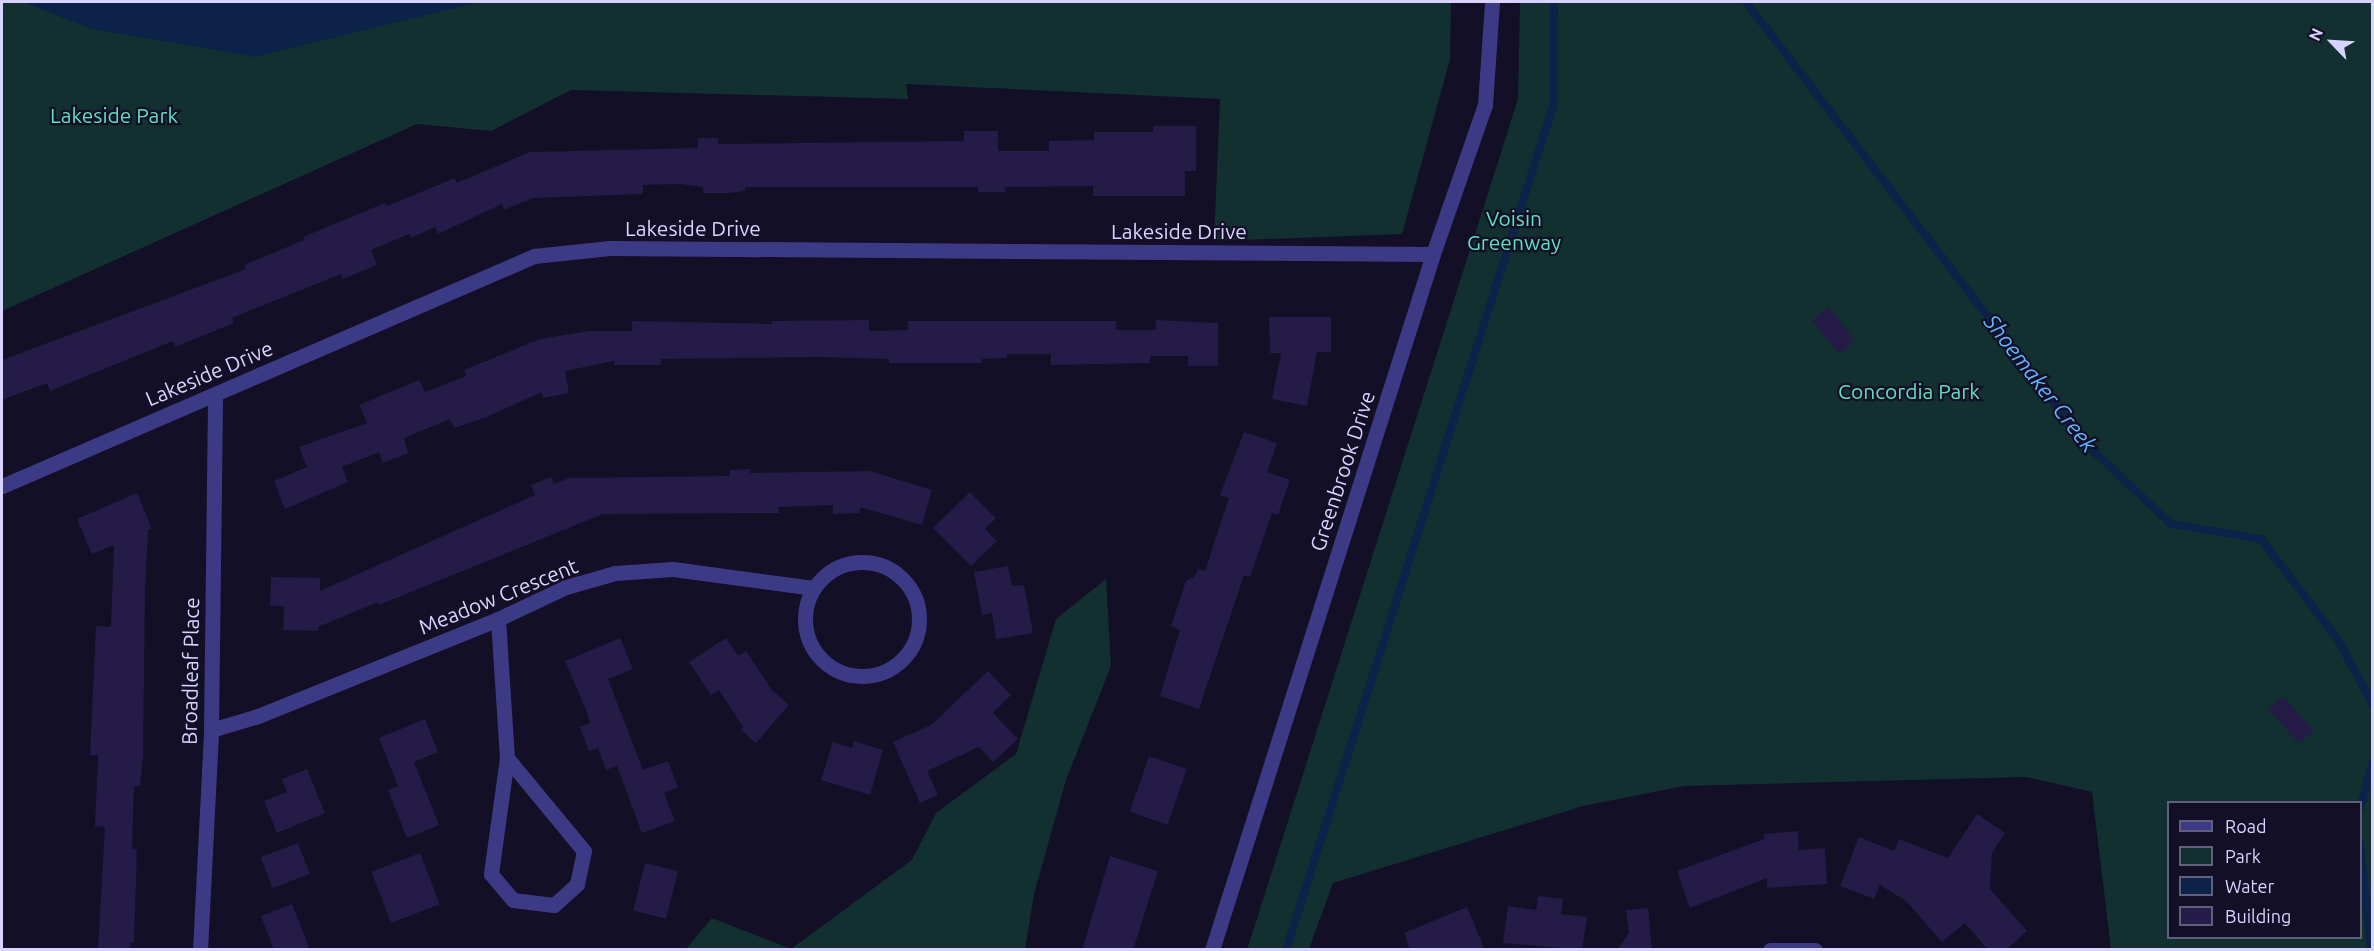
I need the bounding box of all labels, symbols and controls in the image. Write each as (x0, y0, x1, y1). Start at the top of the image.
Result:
north arrow (2302, 12, 2362, 72)
text: N (2305, 25, 2326, 44)
park label: Lakeside Park (50, 102, 178, 128)
park label: Voisin Greenway (1467, 205, 1561, 255)
street label: Lakeside Drive (625, 215, 761, 241)
street label: Lakeside Drive (1111, 218, 1247, 244)
water label: Shoemaker Creek (1979, 309, 2103, 457)
street label: Lakeside Drive (142, 335, 276, 411)
park label: Concordia Park (1838, 378, 1980, 404)
street label: Greenbrook Drive (1304, 388, 1380, 554)
street label: Meadow Crescent (415, 553, 581, 639)
street label: Broadleaf Place (176, 597, 204, 745)
legend (2167, 801, 2362, 939)
text: Road (2225, 816, 2267, 836)
text: Park (2225, 846, 2261, 866)
text: Water (2225, 876, 2274, 896)
text: Building (2225, 906, 2291, 926)

